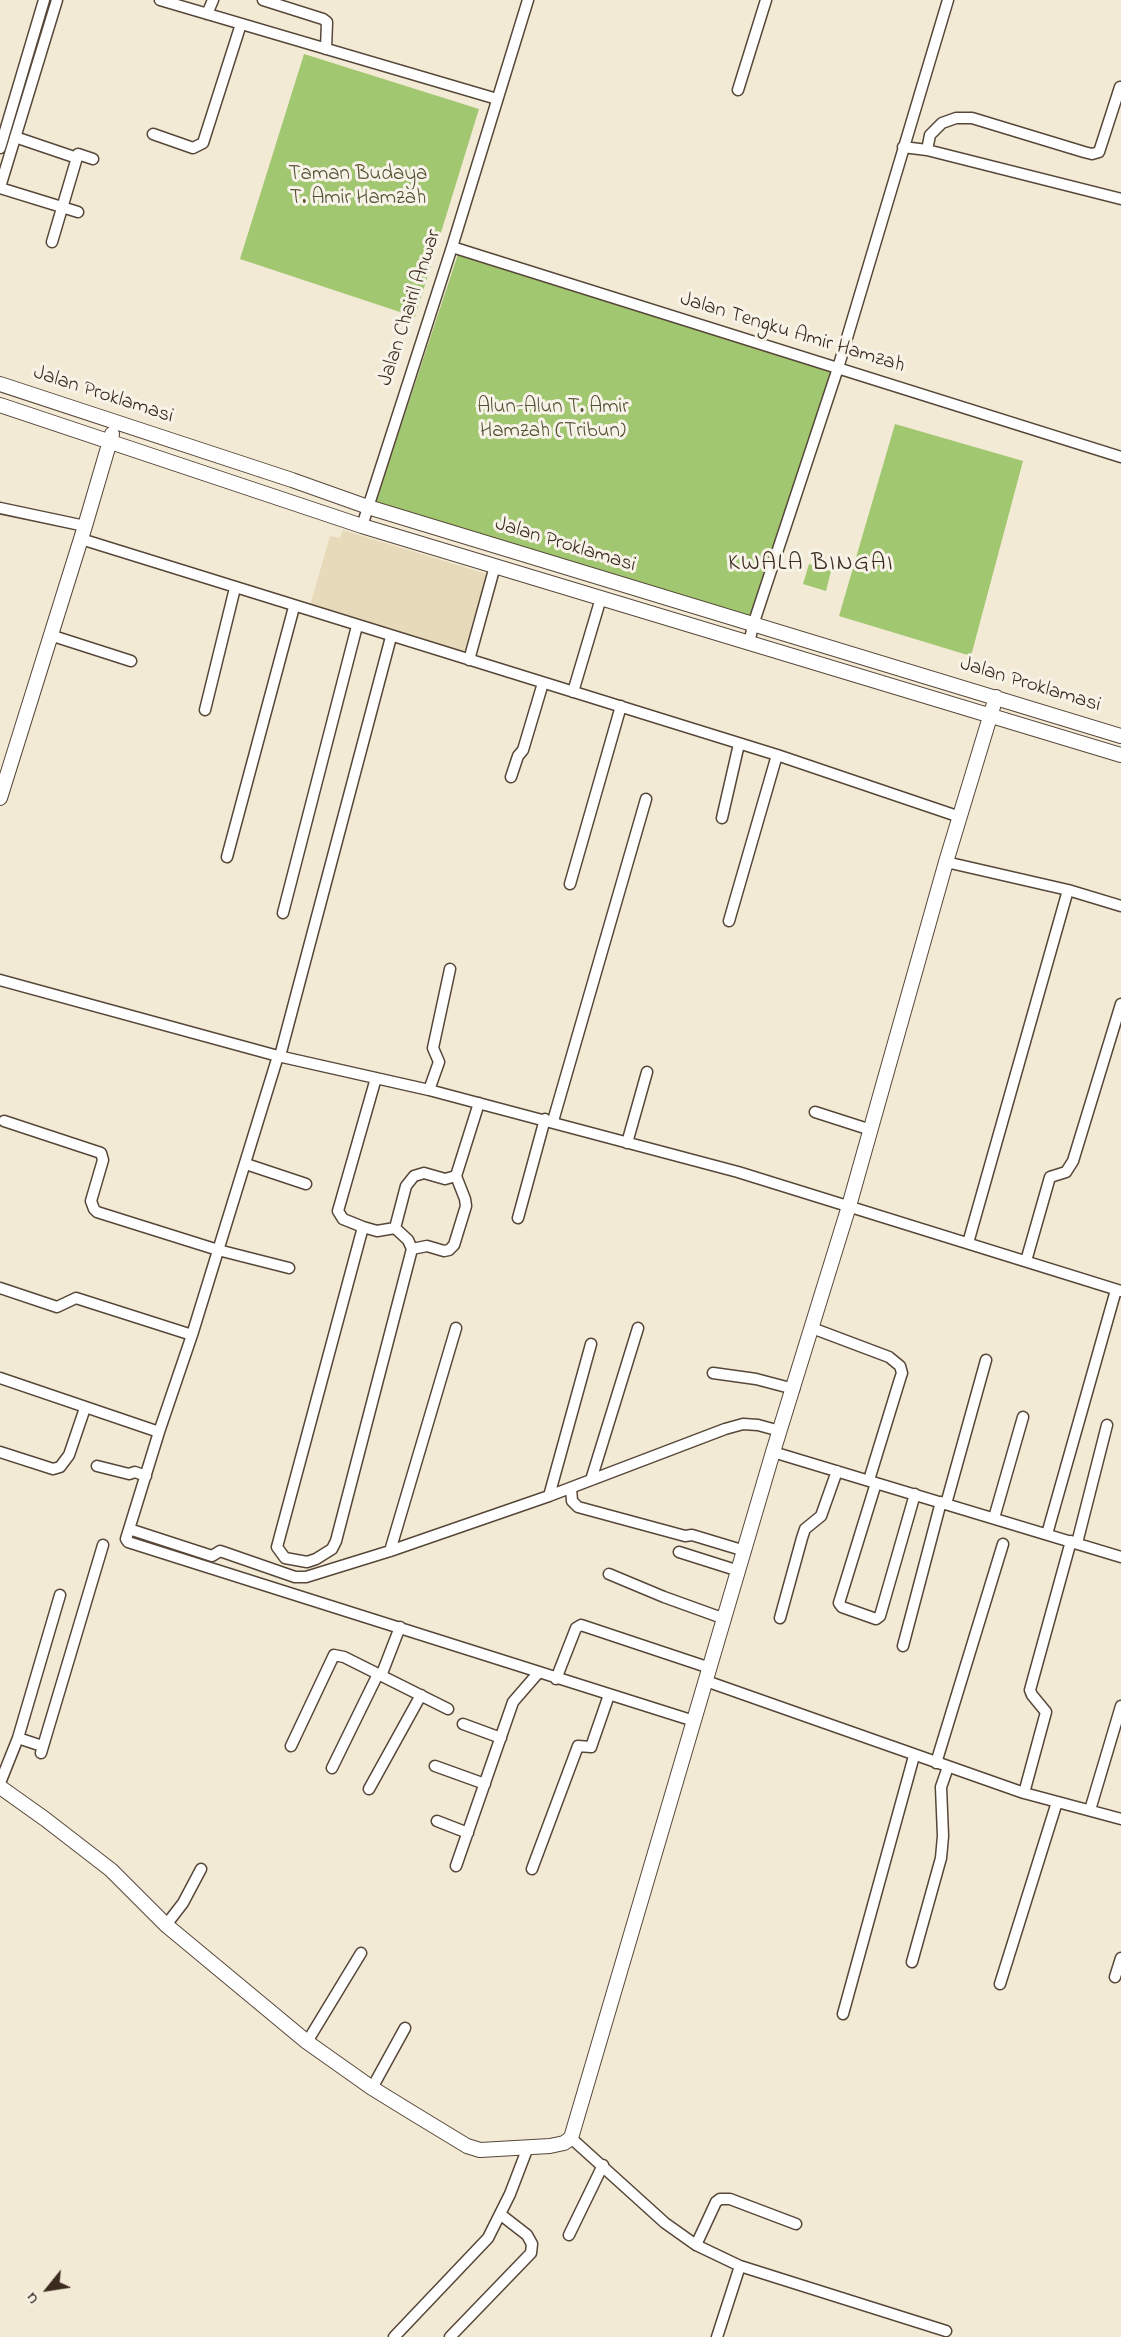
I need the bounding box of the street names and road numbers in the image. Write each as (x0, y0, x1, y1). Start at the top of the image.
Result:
street label: Jalan Chairil Anwar (374, 227, 448, 389)
street label: Jalan Tengku Amir Hamzah (677, 288, 907, 380)
street label: Jalan Proklamasi (30, 361, 176, 431)
street label: Jalan Proklamasi (492, 513, 638, 579)
street label: Jalan Proklamasi (957, 653, 1103, 719)

